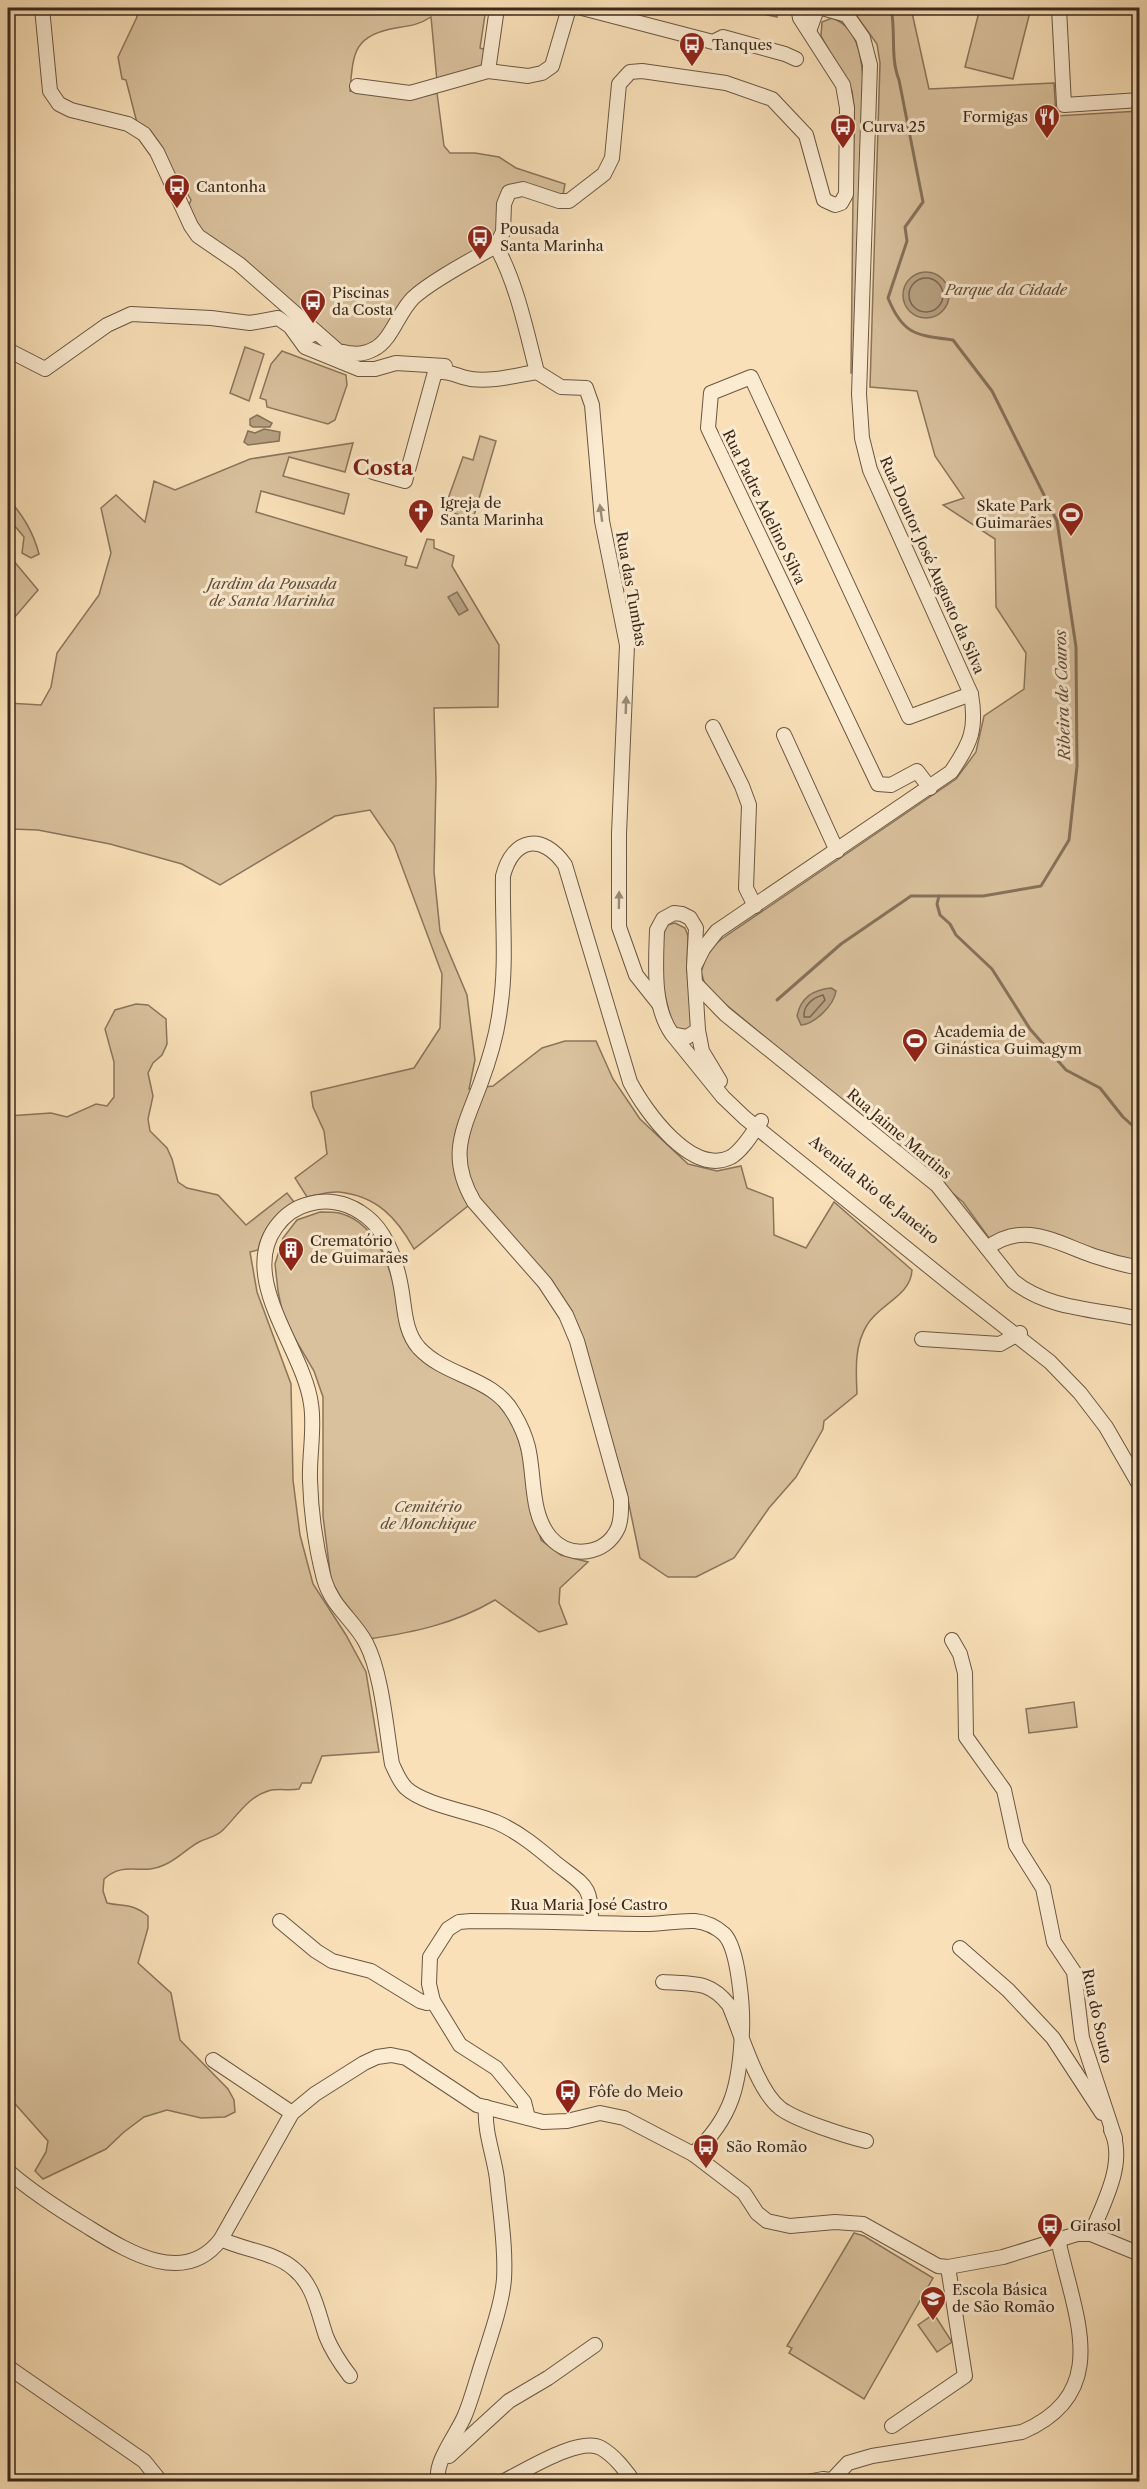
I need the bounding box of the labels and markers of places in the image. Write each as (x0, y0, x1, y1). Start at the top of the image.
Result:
bus stop icon: Tanques (677, 30, 707, 68)
place label: Tanques (712, 35, 772, 54)
restaurant icon: Formigas (1032, 102, 1062, 140)
place label: Formigas (963, 107, 1028, 126)
bus stop icon: Curva 25 (828, 112, 858, 150)
place label: Curva 25 (862, 117, 925, 136)
bus stop icon: Cantonha (162, 172, 192, 210)
place label: Cantonha (196, 177, 266, 196)
place label: Pousada Santa Marinha (500, 219, 604, 255)
bus stop icon: Pousada Santa Marinha (465, 223, 495, 261)
place label: Piscinas da Costa (332, 283, 393, 319)
bus stop icon: Piscinas da Costa (298, 287, 328, 325)
place label: Igreja de Santa Marinha (440, 493, 544, 529)
place label: Skate Park Guimarães (975, 496, 1053, 532)
church icon: Igreja de Santa Marinha (406, 497, 436, 535)
sports icon: Skate Park Guimarães (1056, 500, 1086, 538)
place label: Academia de Ginástica Guimagym (933, 1022, 1082, 1058)
sports icon: Academia de Ginástica Guimagym (900, 1026, 930, 1064)
place label: Crematório de Guimarães (310, 1231, 408, 1267)
building icon: Crematório de Guimarães (276, 1235, 306, 1273)
bus stop icon: Fôfe do Meio (553, 2077, 583, 2115)
place label: Fôfe do Meio (588, 2082, 683, 2101)
bus stop icon: São Romão (691, 2132, 721, 2170)
place label: São Romão (726, 2137, 807, 2156)
bus stop icon: Girasol (1035, 2211, 1065, 2249)
place label: Girasol (1070, 2216, 1122, 2235)
place label: Escola Básica de São Romão (952, 2280, 1055, 2316)
school or university icon: Escola Básica de São Romão (918, 2284, 948, 2322)

